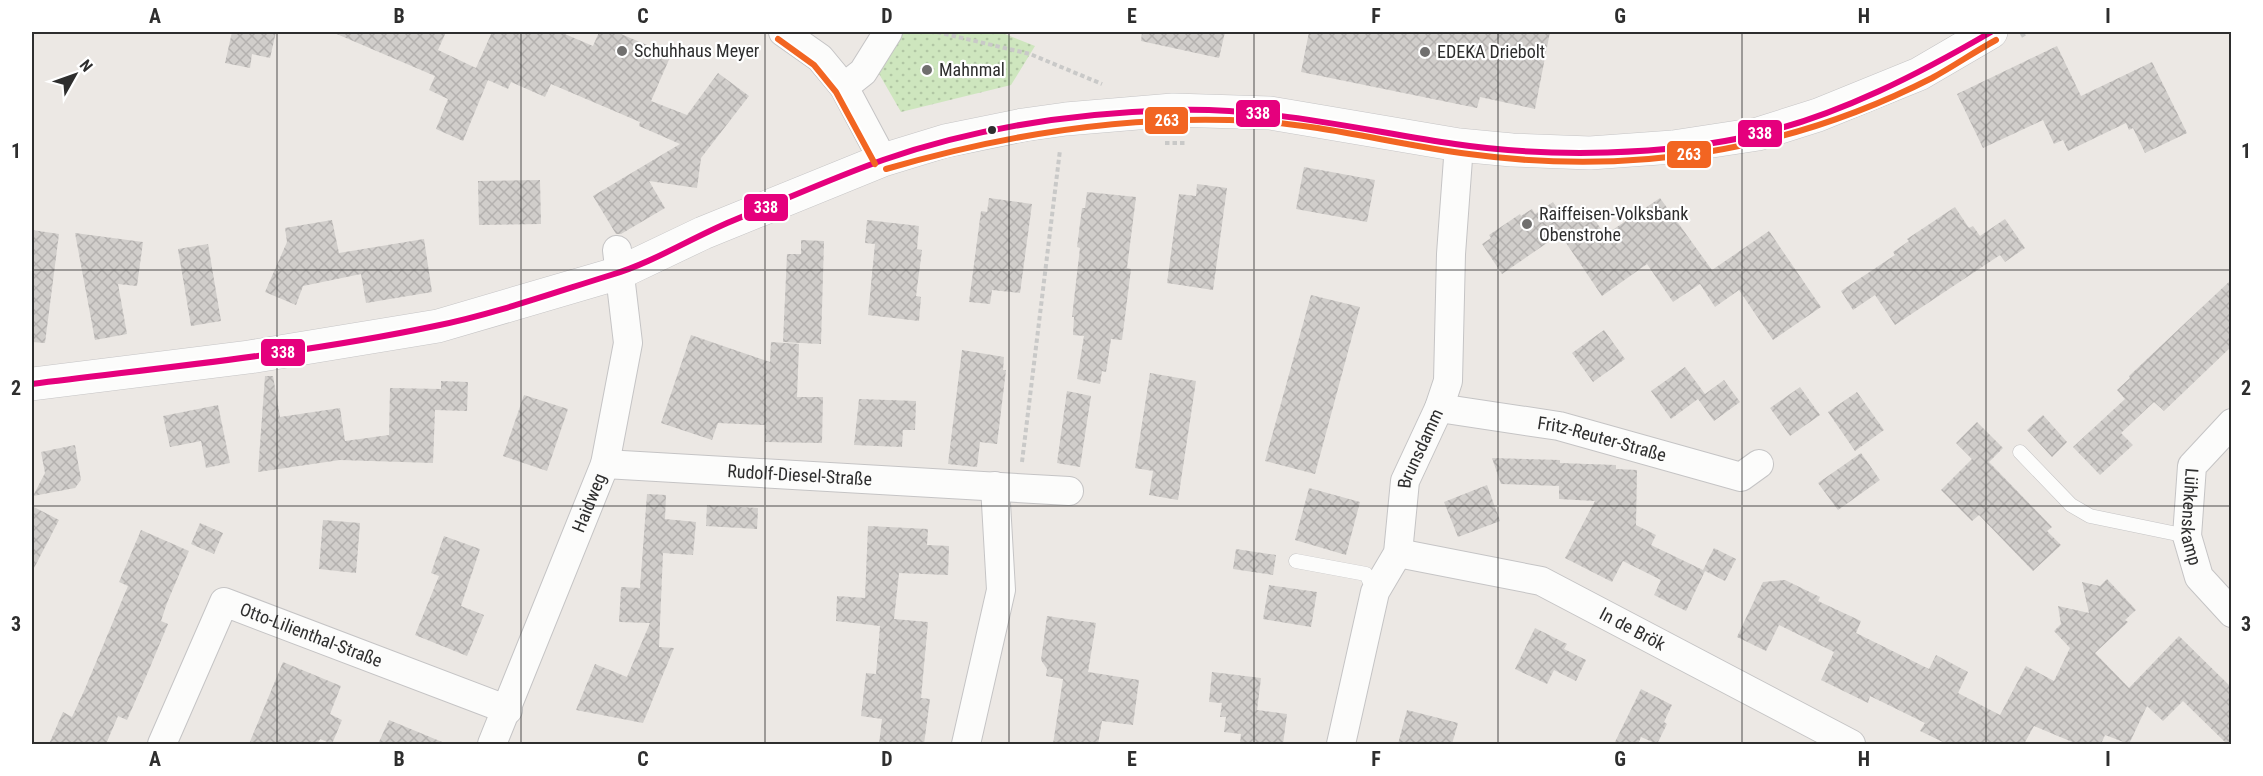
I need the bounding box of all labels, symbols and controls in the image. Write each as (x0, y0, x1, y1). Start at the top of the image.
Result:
text: A (149, 4, 161, 28)
text: B (393, 4, 405, 28)
text: C (637, 4, 649, 28)
text: D (881, 4, 893, 28)
text: E (1127, 4, 1137, 28)
text: F (1371, 4, 1381, 28)
text: G (1614, 4, 1626, 28)
text: H (1858, 4, 1870, 28)
text: I (2105, 4, 2111, 28)
place label: Schuhhaus Meyer (634, 40, 760, 61)
place label: EDEKA Driebolt (1437, 41, 1545, 62)
marker: Schuhhaus Meyer (615, 44, 629, 58)
north arrow (45, 45, 105, 105)
marker: EDEKA Driebolt (1418, 45, 1432, 59)
text: N (76, 56, 97, 76)
place label: Mahnmal (939, 59, 1005, 80)
marker: Mahnmal (920, 63, 934, 77)
line badge: 338 (1235, 99, 1281, 128)
text: 338 (1246, 104, 1270, 123)
line badge: 263 (1144, 106, 1189, 135)
text: 263 (1155, 111, 1179, 130)
line badge: 338 (1737, 119, 1783, 148)
unlabelled marker (986, 124, 998, 136)
text: 338 (1748, 124, 1772, 143)
text: 1 (11, 139, 21, 163)
text: 1 (2241, 139, 2251, 163)
line badge: 263 (1666, 140, 1712, 169)
text: 263 (1677, 145, 1701, 164)
line badge: 338 (743, 193, 789, 222)
text: 338 (754, 198, 778, 217)
place label: Raiffeisen-Volksbank Obenstrohe (1539, 203, 1688, 245)
marker: Raiffeisen-Volksbank Obenstrohe (1520, 217, 1534, 231)
line badge: 338 (260, 338, 306, 367)
text: 338 (271, 343, 295, 362)
text: 2 (11, 376, 21, 400)
text: 2 (2241, 376, 2251, 400)
street label: Brunsdamm (1393, 405, 1447, 489)
street label: Fritz-Reuter-Straße (1536, 412, 1669, 466)
street label: Rudolf-Diesel-Straße (727, 460, 873, 490)
street label: Lühkenskamp (2177, 467, 2206, 568)
street label: Haidweg (568, 470, 610, 535)
street label: Otto-Lilienthal-Straße (237, 598, 385, 671)
street label: In de Brök (1596, 603, 1669, 654)
text: 3 (11, 612, 21, 636)
text: 3 (2241, 612, 2251, 636)
text: A (149, 747, 161, 771)
text: B (393, 747, 405, 771)
text: C (637, 747, 649, 771)
text: D (881, 747, 893, 771)
text: E (1127, 747, 1137, 771)
text: F (1371, 747, 1381, 771)
text: G (1614, 747, 1626, 771)
text: H (1858, 747, 1870, 771)
text: I (2105, 747, 2111, 771)

